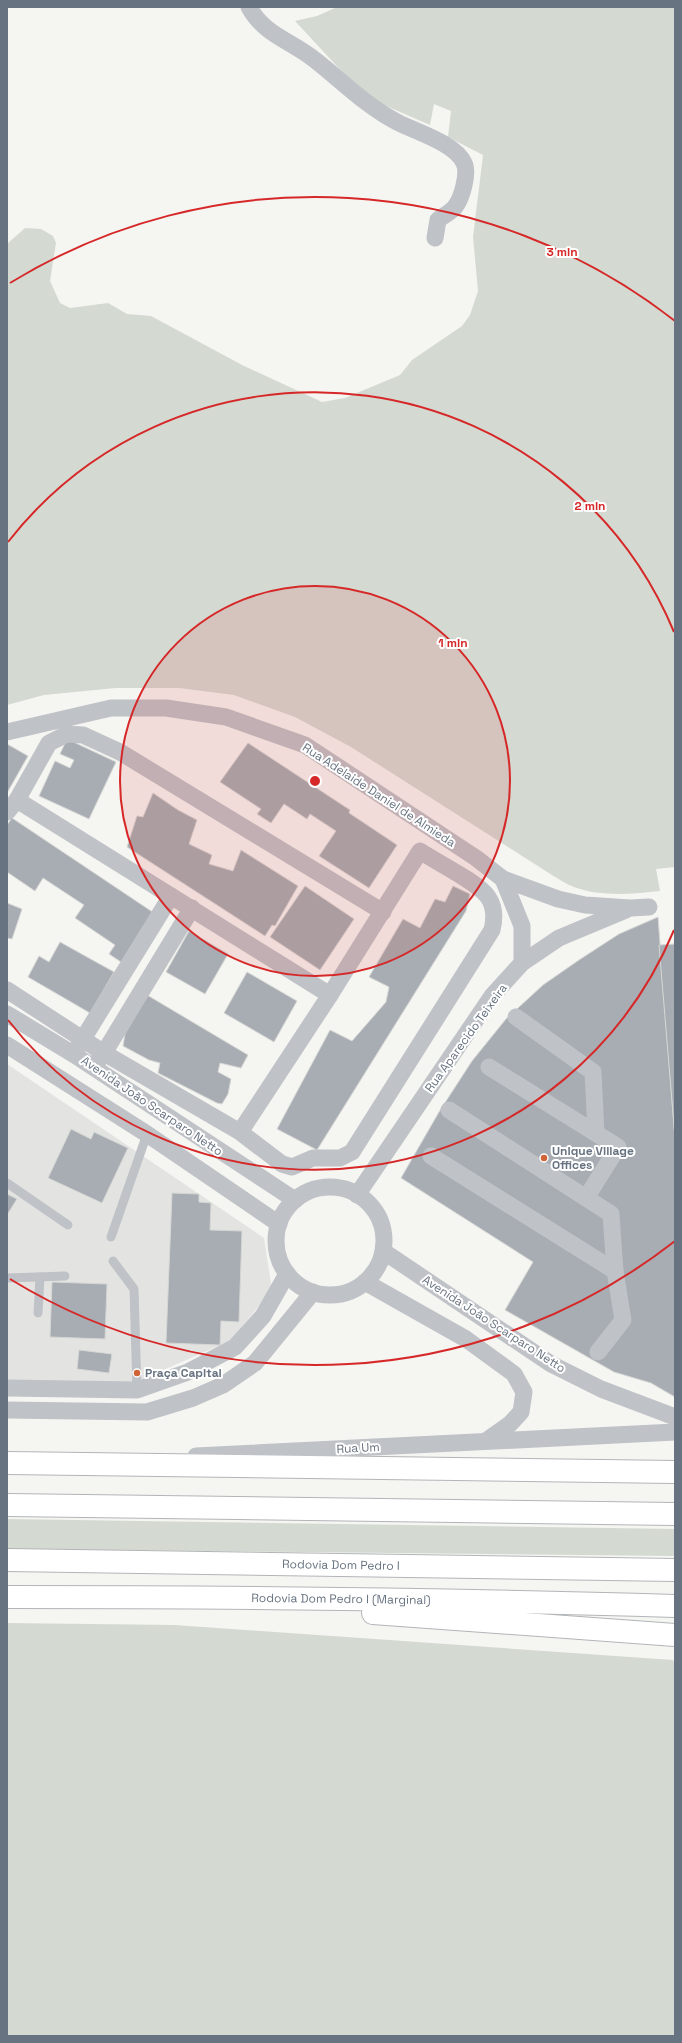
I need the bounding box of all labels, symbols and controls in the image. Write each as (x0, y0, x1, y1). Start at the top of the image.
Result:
text: 3 min (546, 244, 578, 260)
text: 2 min (574, 498, 606, 514)
text: 1 min (438, 635, 468, 651)
street label: Rua Adelaide Daniel de Almieda (299, 739, 459, 851)
centre of rings (308, 774, 322, 788)
street label: Rua Aparecido Teixeira (421, 981, 511, 1095)
street label: Avenida João Scarparo Netto (78, 1053, 226, 1159)
place label: Unique Village Offices (552, 1143, 634, 1173)
marker: Unique Village Offices (539, 1153, 549, 1163)
street label: Avenida João Scarparo Netto (419, 1272, 569, 1376)
place label: Praça Capital (145, 1365, 222, 1381)
marker: Praça Capital (132, 1368, 142, 1378)
street label: Rua Um (336, 1439, 380, 1457)
street label: Rodovia Dom Pedro I (282, 1556, 400, 1574)
street label: Rodovia Dom Pedro I (Marginal) (251, 1590, 431, 1608)

